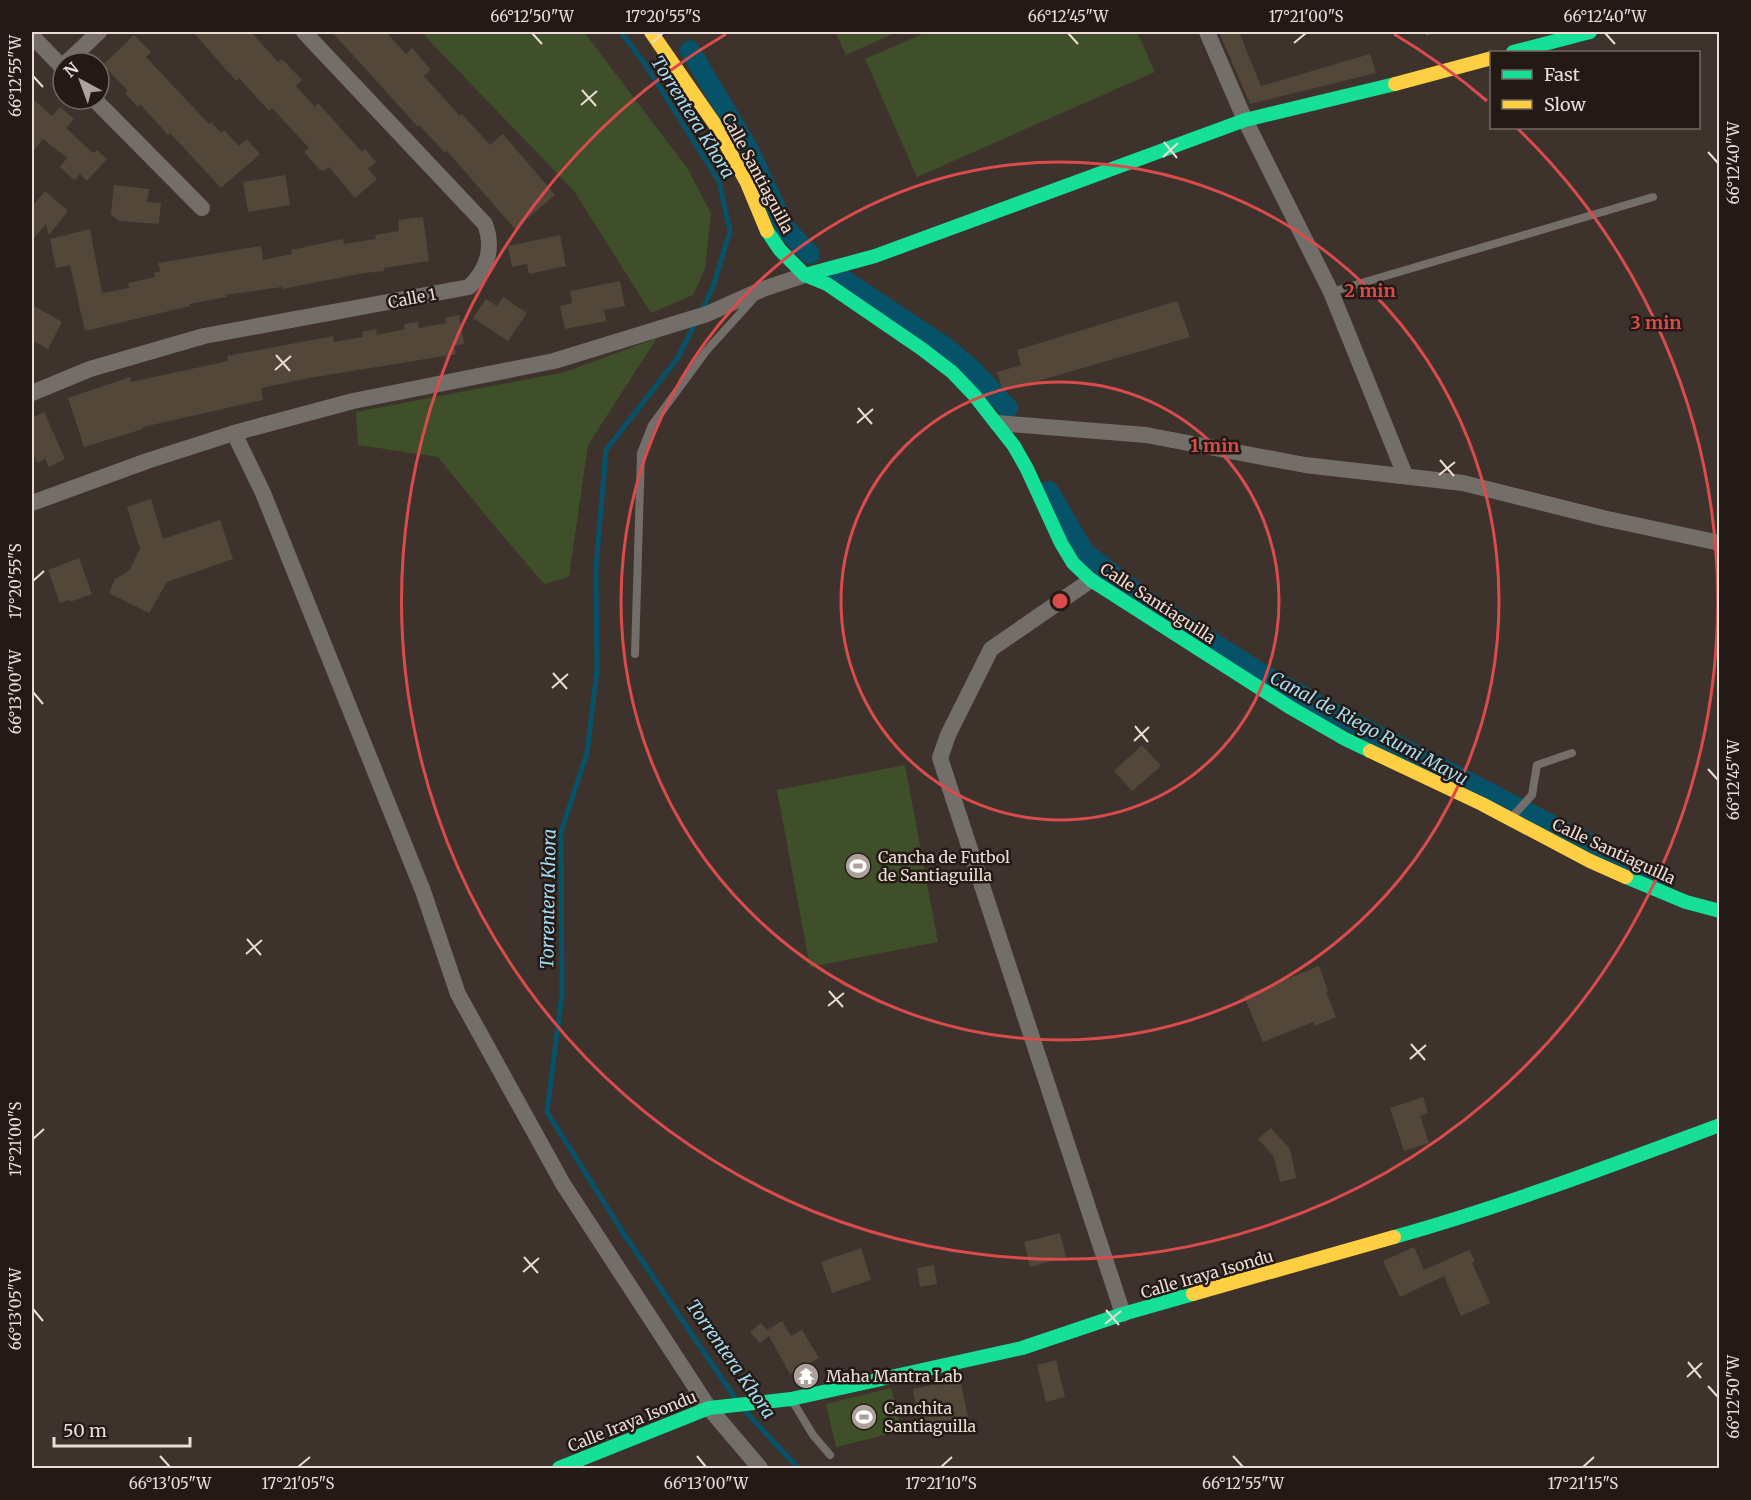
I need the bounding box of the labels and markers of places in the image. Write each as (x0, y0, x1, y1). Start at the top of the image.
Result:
centre of rings (1050, 591, 1070, 611)
place label: Cancha de Futbol de Santiaguilla (878, 847, 1010, 885)
sports icon: Cancha de Futbol de Santiaguilla (843, 851, 873, 881)
temple icon: Maha Mantra Lab (791, 1361, 821, 1391)
place label: Maha Mantra Lab (826, 1366, 963, 1386)
place label: Canchita Santiaguilla (884, 1398, 977, 1436)
sports icon: Canchita Santiaguilla (849, 1402, 879, 1432)

